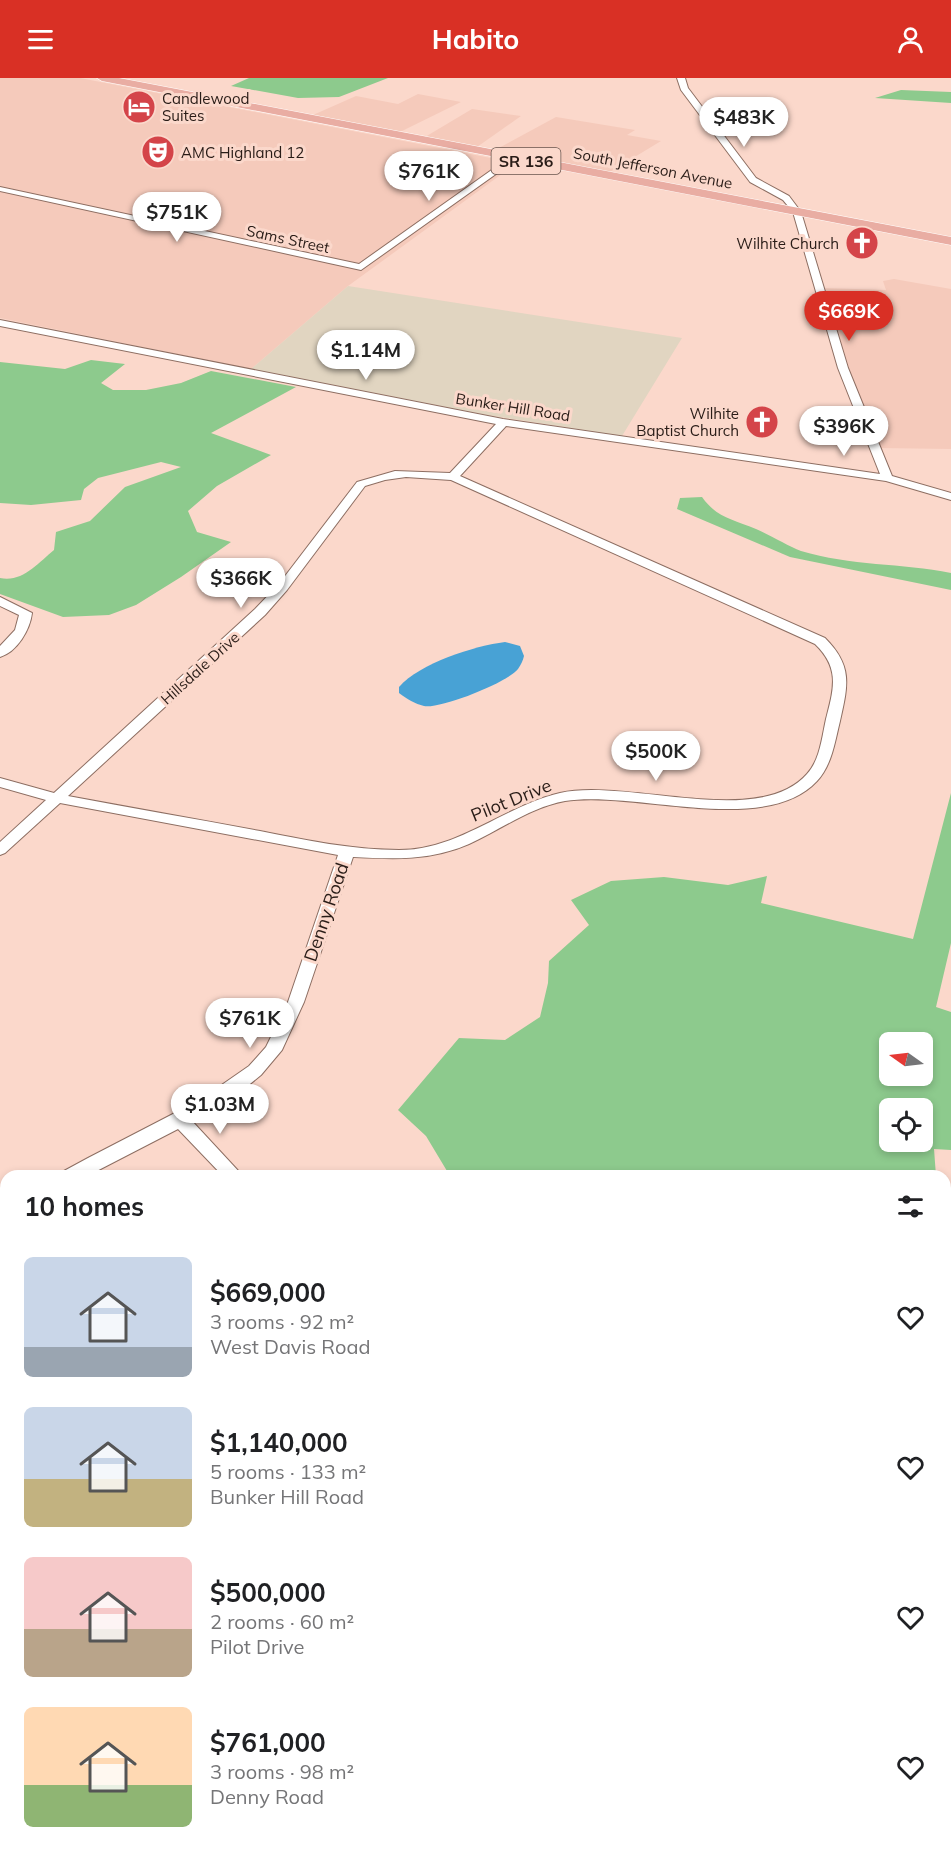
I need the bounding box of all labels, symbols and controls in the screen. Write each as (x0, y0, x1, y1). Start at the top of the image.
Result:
text: Habito (432, 22, 519, 56)
icon: menu (24, 23, 57, 56)
icon: person (894, 23, 927, 56)
hotel icon: Candlewood Suites (121, 89, 157, 125)
place label: Candlewood Suites (162, 89, 250, 125)
pin: $483K (702, 97, 786, 148)
text: $483K (713, 104, 775, 129)
theatre icon: AMC Highland 12 (140, 134, 176, 170)
place label: AMC Highland 12 (181, 143, 304, 162)
street label: South Jefferson Avenue (572, 143, 734, 193)
road number: SR 136 (492, 148, 560, 174)
pin: $761K (387, 151, 471, 202)
text: $761K (398, 158, 460, 183)
pin: $751K (135, 192, 219, 243)
text: $751K (146, 199, 208, 224)
street label: Sams Street (245, 221, 331, 257)
church icon: Wilhite Church (844, 225, 880, 261)
place label: Wilhite Church (736, 234, 839, 253)
pin: $669K (807, 291, 891, 342)
text: $669K (818, 298, 880, 323)
pin: $1.14M (317, 330, 415, 381)
text: $1.14M (331, 337, 401, 362)
street label: Bunker Hill Road (454, 389, 572, 425)
place label: Wilhite Baptist Church (636, 404, 739, 440)
church icon: Wilhite Baptist Church (744, 404, 780, 440)
pin: $396K (802, 406, 886, 457)
text: $396K (813, 413, 875, 438)
pin: $366K (199, 558, 283, 609)
text: $366K (210, 565, 272, 590)
street label: Hillsdale Drive (157, 628, 243, 708)
pin: $500K (614, 731, 698, 782)
text: $500K (625, 738, 687, 763)
street label: Pilot Drive (467, 773, 555, 827)
street label: Denny Road (298, 860, 354, 964)
pin: $761K (208, 998, 292, 1049)
text: $761K (219, 1005, 281, 1030)
north arrow (879, 1032, 933, 1086)
map controls (879, 1032, 933, 1152)
pin: $1.03M (171, 1084, 269, 1135)
text: $1.03M (185, 1091, 255, 1116)
button: locate (879, 1098, 933, 1152)
text: 10 homes (24, 1190, 144, 1223)
icon: filters (894, 1190, 927, 1223)
text: $669,000 (210, 1276, 326, 1309)
icon: home (72, 1281, 144, 1353)
icon: heart (894, 1301, 927, 1334)
text: 3 rooms · 92 m² (210, 1309, 354, 1334)
text: West Davis Road (210, 1334, 370, 1359)
text: $1,140,000 (210, 1426, 348, 1459)
icon: home (72, 1431, 144, 1503)
icon: heart (894, 1451, 927, 1484)
text: 5 rooms · 133 m² (210, 1459, 366, 1484)
text: Bunker Hill Road (210, 1484, 364, 1509)
text: $500,000 (210, 1576, 326, 1609)
icon: home (72, 1581, 144, 1653)
icon: heart (894, 1601, 927, 1634)
text: 2 rooms · 60 m² (210, 1609, 354, 1634)
text: Pilot Drive (210, 1634, 304, 1659)
text: $761,000 (210, 1726, 326, 1759)
icon: home (72, 1731, 144, 1803)
icon: heart (894, 1751, 927, 1784)
text: 3 rooms · 98 m² (210, 1759, 354, 1784)
text: Denny Road (210, 1784, 324, 1809)

